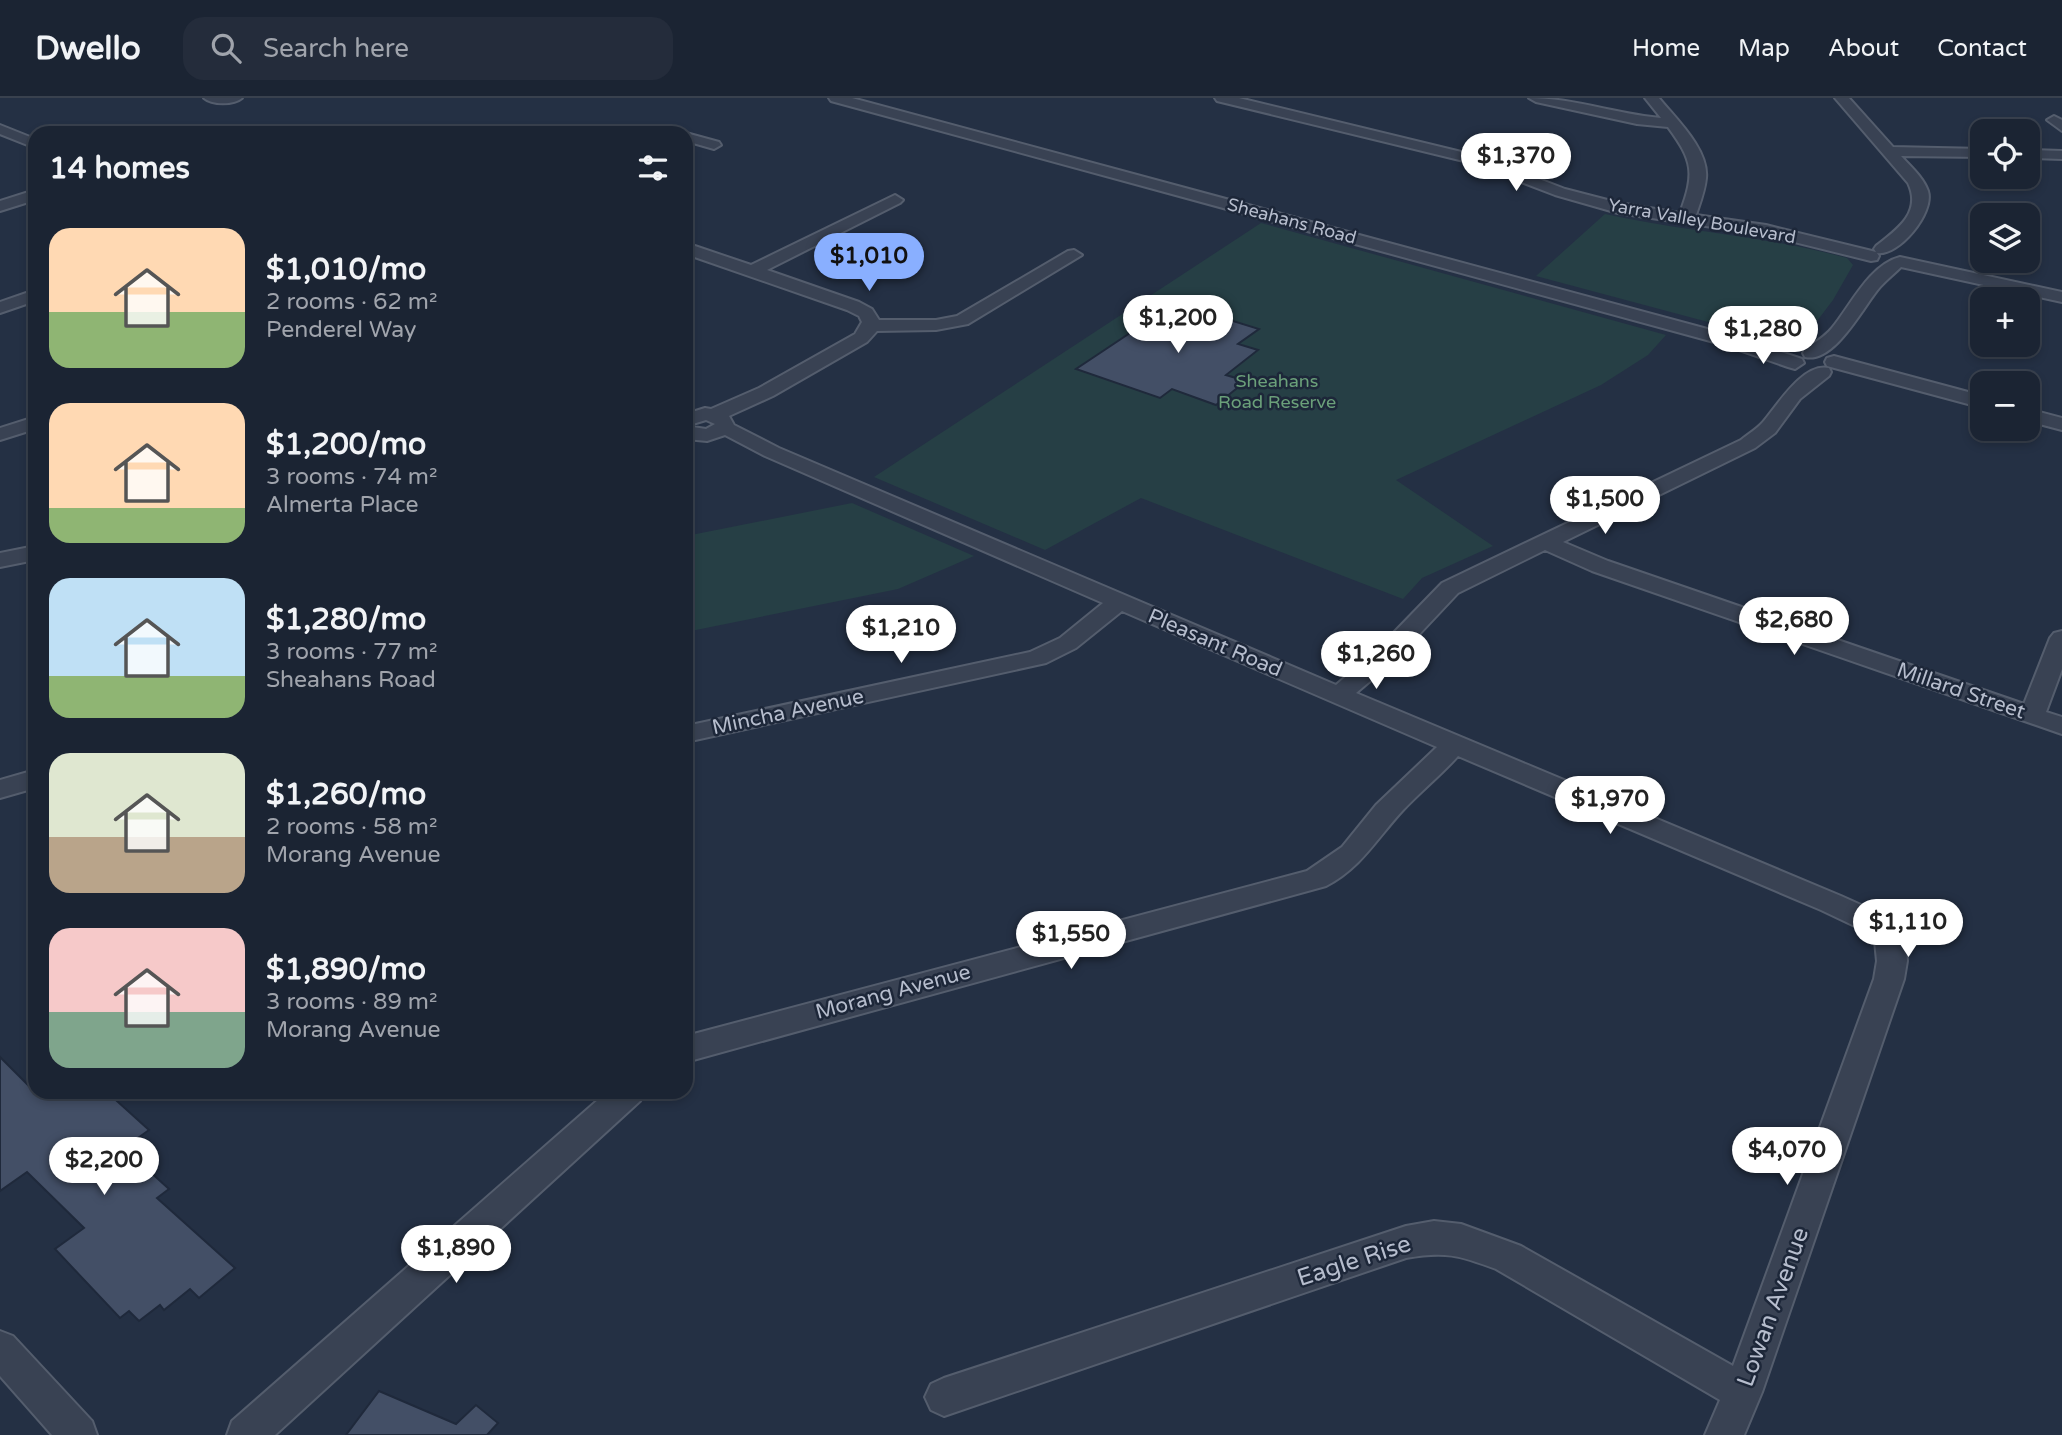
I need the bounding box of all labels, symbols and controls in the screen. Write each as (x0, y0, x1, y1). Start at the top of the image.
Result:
search box (183, 17, 673, 80)
text: Dwello (35, 29, 141, 68)
icon: search (207, 29, 245, 67)
text: Search here (263, 33, 409, 64)
text: Home (1632, 34, 1700, 63)
text: Map (1738, 34, 1790, 63)
text: About (1828, 34, 1899, 63)
text: Contact (1937, 34, 2027, 63)
map controls (1970, 119, 2040, 441)
button: locate (1970, 119, 2040, 189)
pin: $1,370 (1459, 134, 1573, 193)
text: $1,370 (1477, 142, 1555, 170)
icon: filters (634, 149, 672, 187)
text: 14 homes (49, 150, 190, 187)
street label: Sheahans Road (1225, 193, 1359, 249)
street label: Yarra Valley Boulevard (1606, 194, 1798, 248)
button: layers (1970, 203, 2040, 273)
pin: $1,010 (812, 234, 926, 293)
text: $1,010 (830, 242, 908, 270)
text: $1,010/mo (266, 251, 426, 288)
icon: home (105, 256, 189, 340)
button: + (1970, 287, 2040, 357)
text: 2 rooms · 62 m² (266, 288, 437, 316)
pin: $1,200 (1121, 296, 1235, 355)
text: $1,200 (1139, 304, 1217, 332)
pin: $1,280 (1706, 306, 1820, 366)
text: $1,280 (1724, 315, 1802, 343)
text: Penderel Way (266, 316, 416, 344)
park label: Sheahans Road Reserve (1218, 370, 1336, 413)
button: − (1970, 371, 2040, 441)
text: $1,200/mo (266, 426, 426, 463)
icon: home (105, 431, 189, 515)
text: 3 rooms · 74 m² (266, 463, 437, 491)
pin: $1,500 (1548, 476, 1662, 536)
text: $1,500 (1566, 485, 1644, 513)
text: Almerta Place (266, 491, 419, 519)
pin: $2,680 (1737, 598, 1851, 657)
text: $1,280/mo (266, 601, 426, 638)
street label: Pleasant Road (1144, 603, 1286, 683)
icon: home (105, 606, 189, 690)
pin: $1,210 (844, 606, 958, 665)
text: $2,680 (1755, 606, 1833, 634)
text: $1,210 (862, 614, 940, 642)
pin: $1,260 (1319, 632, 1433, 691)
text: 3 rooms · 77 m² (266, 638, 437, 666)
text: $1,260 (1337, 640, 1415, 668)
street label: Millard Street (1894, 657, 2028, 725)
text: Sheahans Road (266, 666, 436, 694)
street label: Mincha Avenue (710, 684, 866, 740)
text: $1,260/mo (266, 776, 426, 813)
pin: $1,970 (1553, 776, 1667, 836)
icon: home (105, 781, 189, 865)
text: $1,970 (1571, 785, 1649, 813)
text: 2 rooms · 58 m² (266, 813, 437, 841)
text: Morang Avenue (266, 841, 440, 869)
pin: $1,110 (1851, 900, 1965, 959)
text: $1,110 (1869, 908, 1947, 936)
pin: $1,550 (1014, 912, 1128, 971)
text: $1,550 (1032, 920, 1110, 948)
text: $1,890/mo (266, 951, 426, 988)
icon: home (105, 956, 189, 1040)
street label: Morang Avenue (813, 959, 973, 1025)
text: 3 rooms · 89 m² (266, 988, 437, 1016)
text: Morang Avenue (266, 1016, 440, 1044)
pin: $4,070 (1730, 1128, 1844, 1187)
text: $4,070 (1748, 1136, 1826, 1164)
pin: $2,200 (47, 1138, 161, 1197)
text: $2,200 (65, 1146, 143, 1174)
street label: Lowan Avenue (1731, 1223, 1815, 1391)
pin: $1,890 (399, 1226, 513, 1285)
street label: Eagle Rise (1294, 1229, 1414, 1293)
text: $1,890 (417, 1234, 495, 1262)

